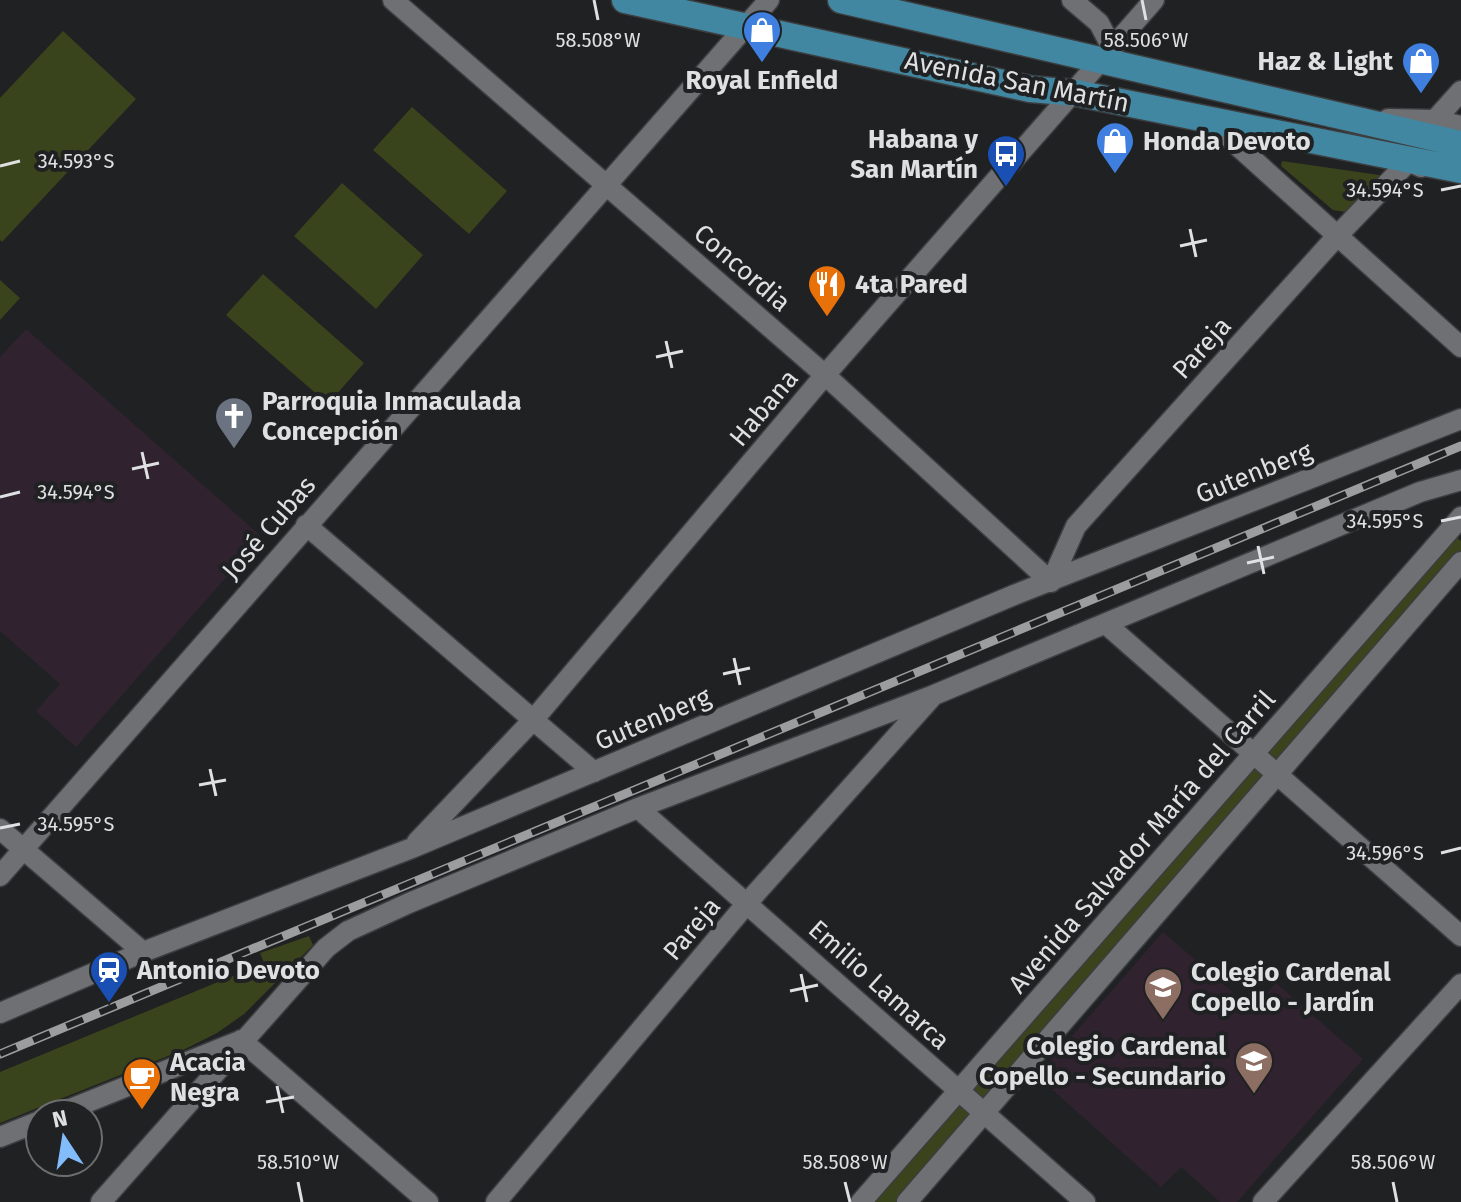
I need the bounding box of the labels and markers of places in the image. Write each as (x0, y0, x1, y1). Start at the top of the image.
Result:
shop icon: Royal Enfield (741, 9, 783, 64)
shop icon: Haz & Light (1400, 40, 1442, 95)
place label: Haz & Light (1257, 46, 1394, 77)
place label: Royal Enfield (686, 65, 838, 96)
shop icon: Honda Devoto (1094, 120, 1136, 175)
place label: Habana y San Martín (850, 124, 979, 185)
place label: Honda Devoto (1143, 126, 1311, 157)
bus stop icon: Habana y San Martín (985, 133, 1027, 188)
restaurant icon: 4ta Pared (806, 263, 848, 318)
place label: 4ta Pared (855, 269, 968, 300)
place label: Parroquia Inmaculada Concepción (262, 386, 522, 447)
church icon: Parroquia Inmaculada Concepción (213, 395, 255, 450)
station icon: Antonio Devoto (88, 949, 130, 1004)
place label: Antonio Devoto (136, 955, 320, 986)
place label: Colegio Cardenal Copello - Jardín (1191, 957, 1391, 1018)
school or university icon: Colegio Cardenal Copello - Jardín (1142, 966, 1184, 1021)
place label: Colegio Cardenal Copello - Secundario (979, 1031, 1226, 1092)
school or university icon: Colegio Cardenal Copello - Secundario (1233, 1040, 1275, 1095)
place label: Acacia Negra (169, 1047, 246, 1108)
cafe icon: Acacia Negra (121, 1056, 163, 1111)

